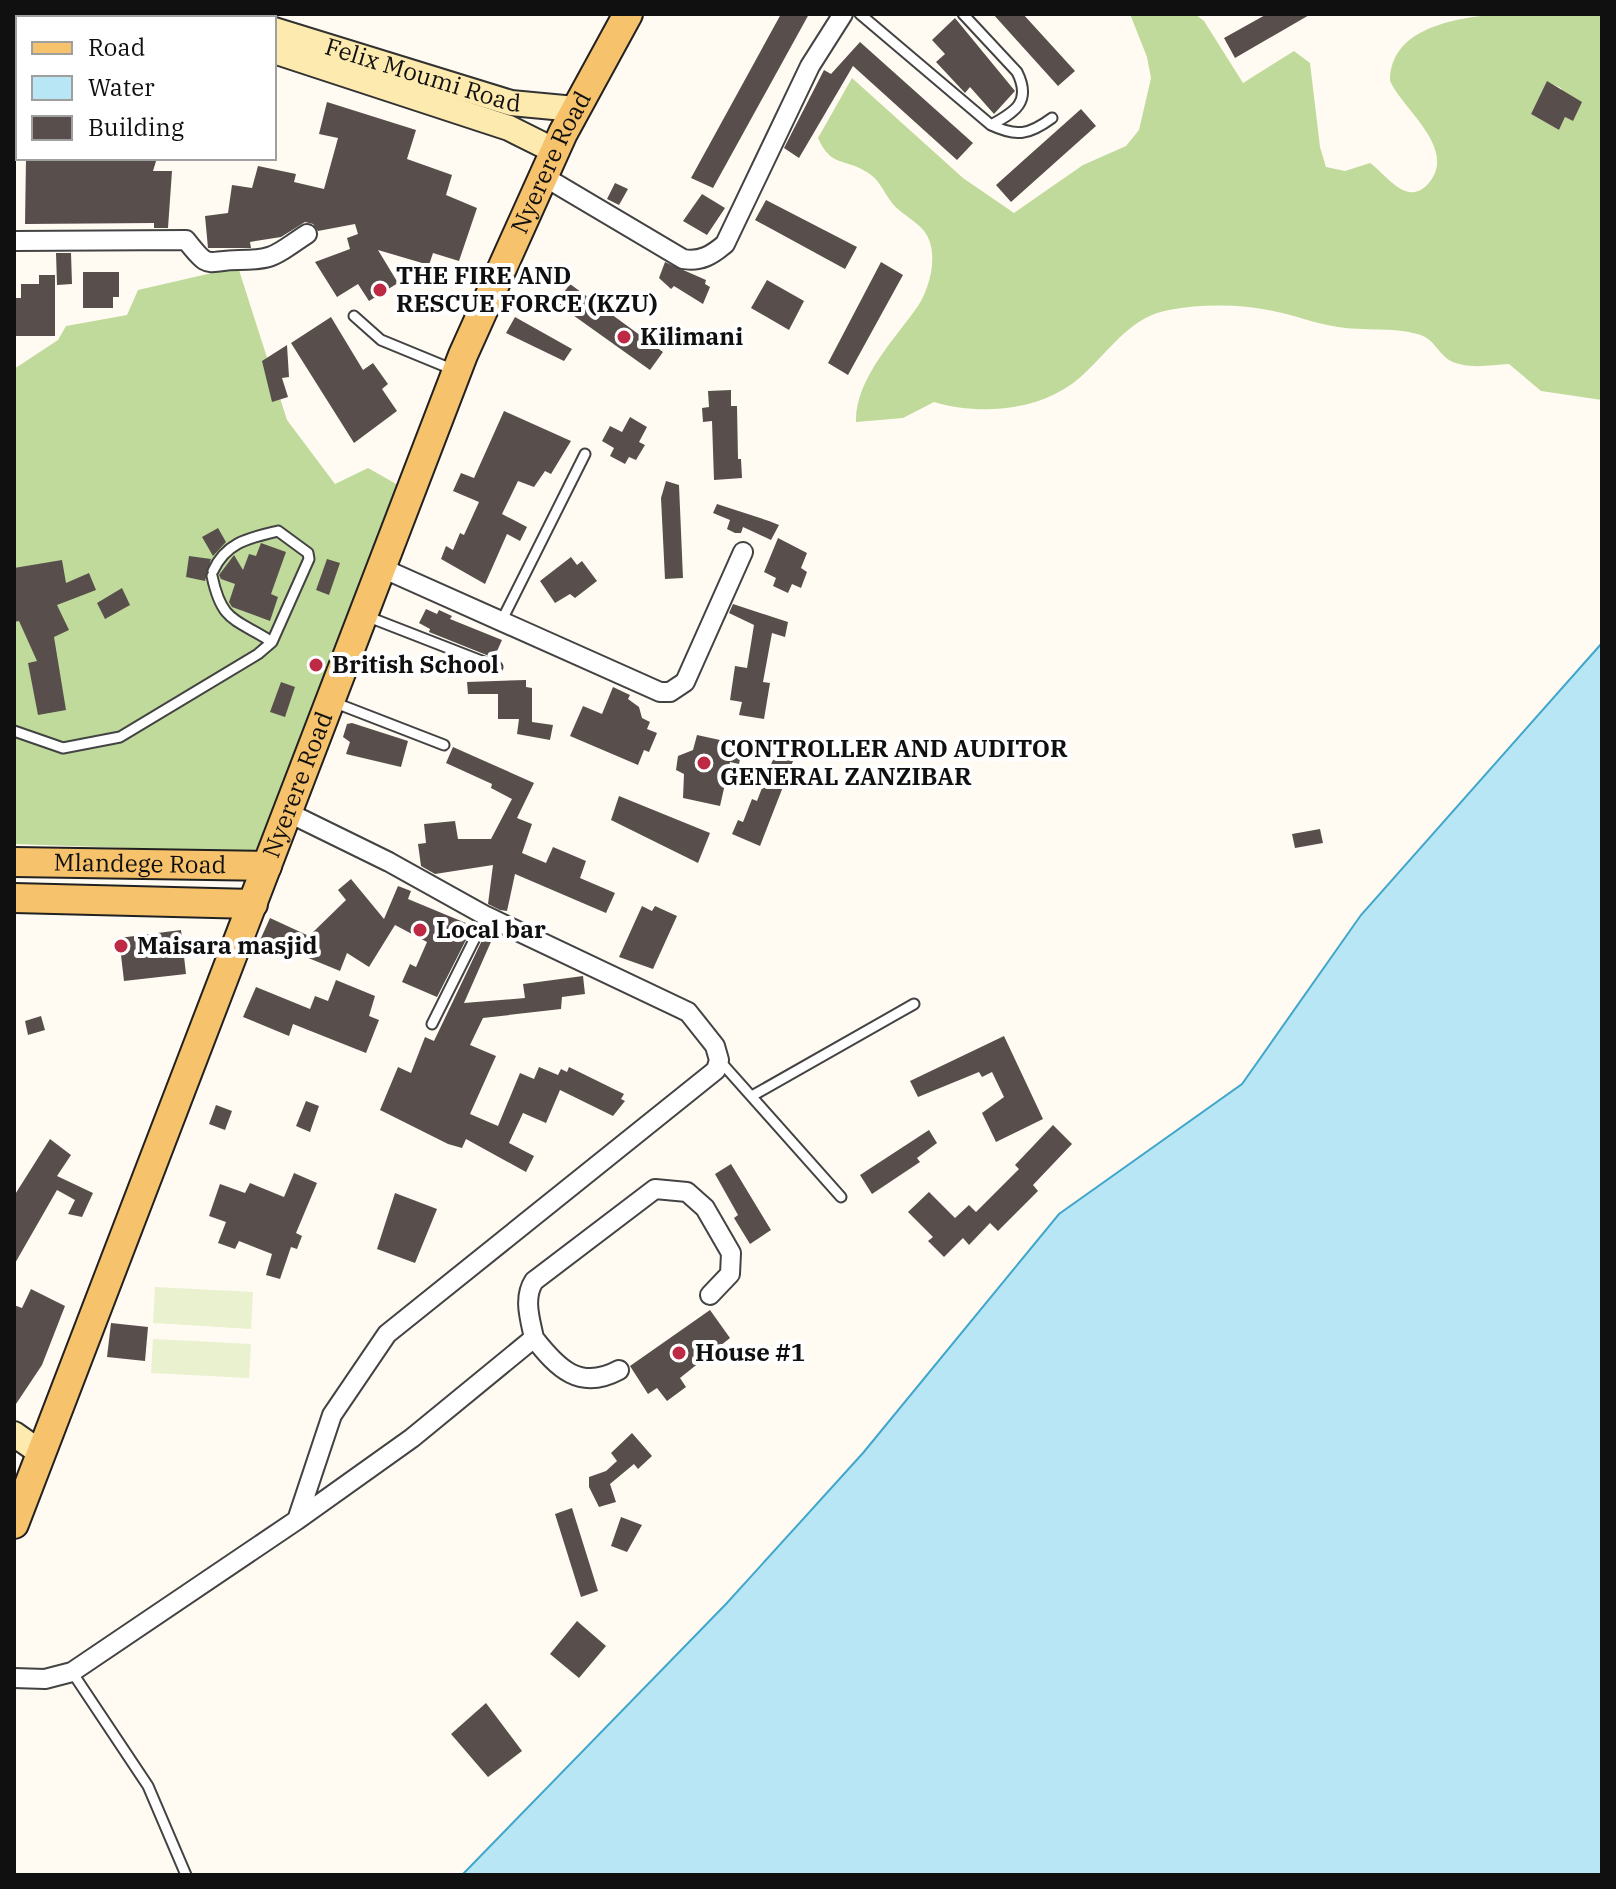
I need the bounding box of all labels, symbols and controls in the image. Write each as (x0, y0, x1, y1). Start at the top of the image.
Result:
legend (16, 16, 276, 160)
street label: Felix Moumi Road (321, 30, 522, 119)
text: Road (88, 31, 145, 63)
text: Water (88, 71, 155, 103)
street label: Nyerere Road (503, 85, 598, 238)
text: Building (88, 111, 184, 143)
place label: THE FIRE AND RESCUE FORCE (KZU) (396, 259, 657, 319)
marker: THE FIRE AND RESCUE FORCE (KZU) (371, 281, 389, 299)
place label: Kilimani (640, 320, 743, 352)
marker: Kilimani (615, 328, 633, 346)
place label: British School (332, 648, 499, 680)
marker: British School (307, 656, 325, 674)
street label: Nyerere Road (254, 707, 340, 862)
place label: CONTROLLER AND AUDITOR GENERAL ZANZIBAR (720, 732, 1068, 792)
marker: CONTROLLER AND AUDITOR GENERAL ZANZIBAR (695, 754, 713, 772)
street label: Mlandege Road (53, 846, 227, 880)
place label: Local bar (436, 913, 546, 945)
marker: Local bar (411, 921, 429, 939)
place label: Maisara masjid (137, 929, 317, 961)
marker: Maisara masjid (112, 937, 130, 955)
place label: House #1 (695, 1336, 805, 1368)
marker: House #1 (670, 1344, 688, 1362)

